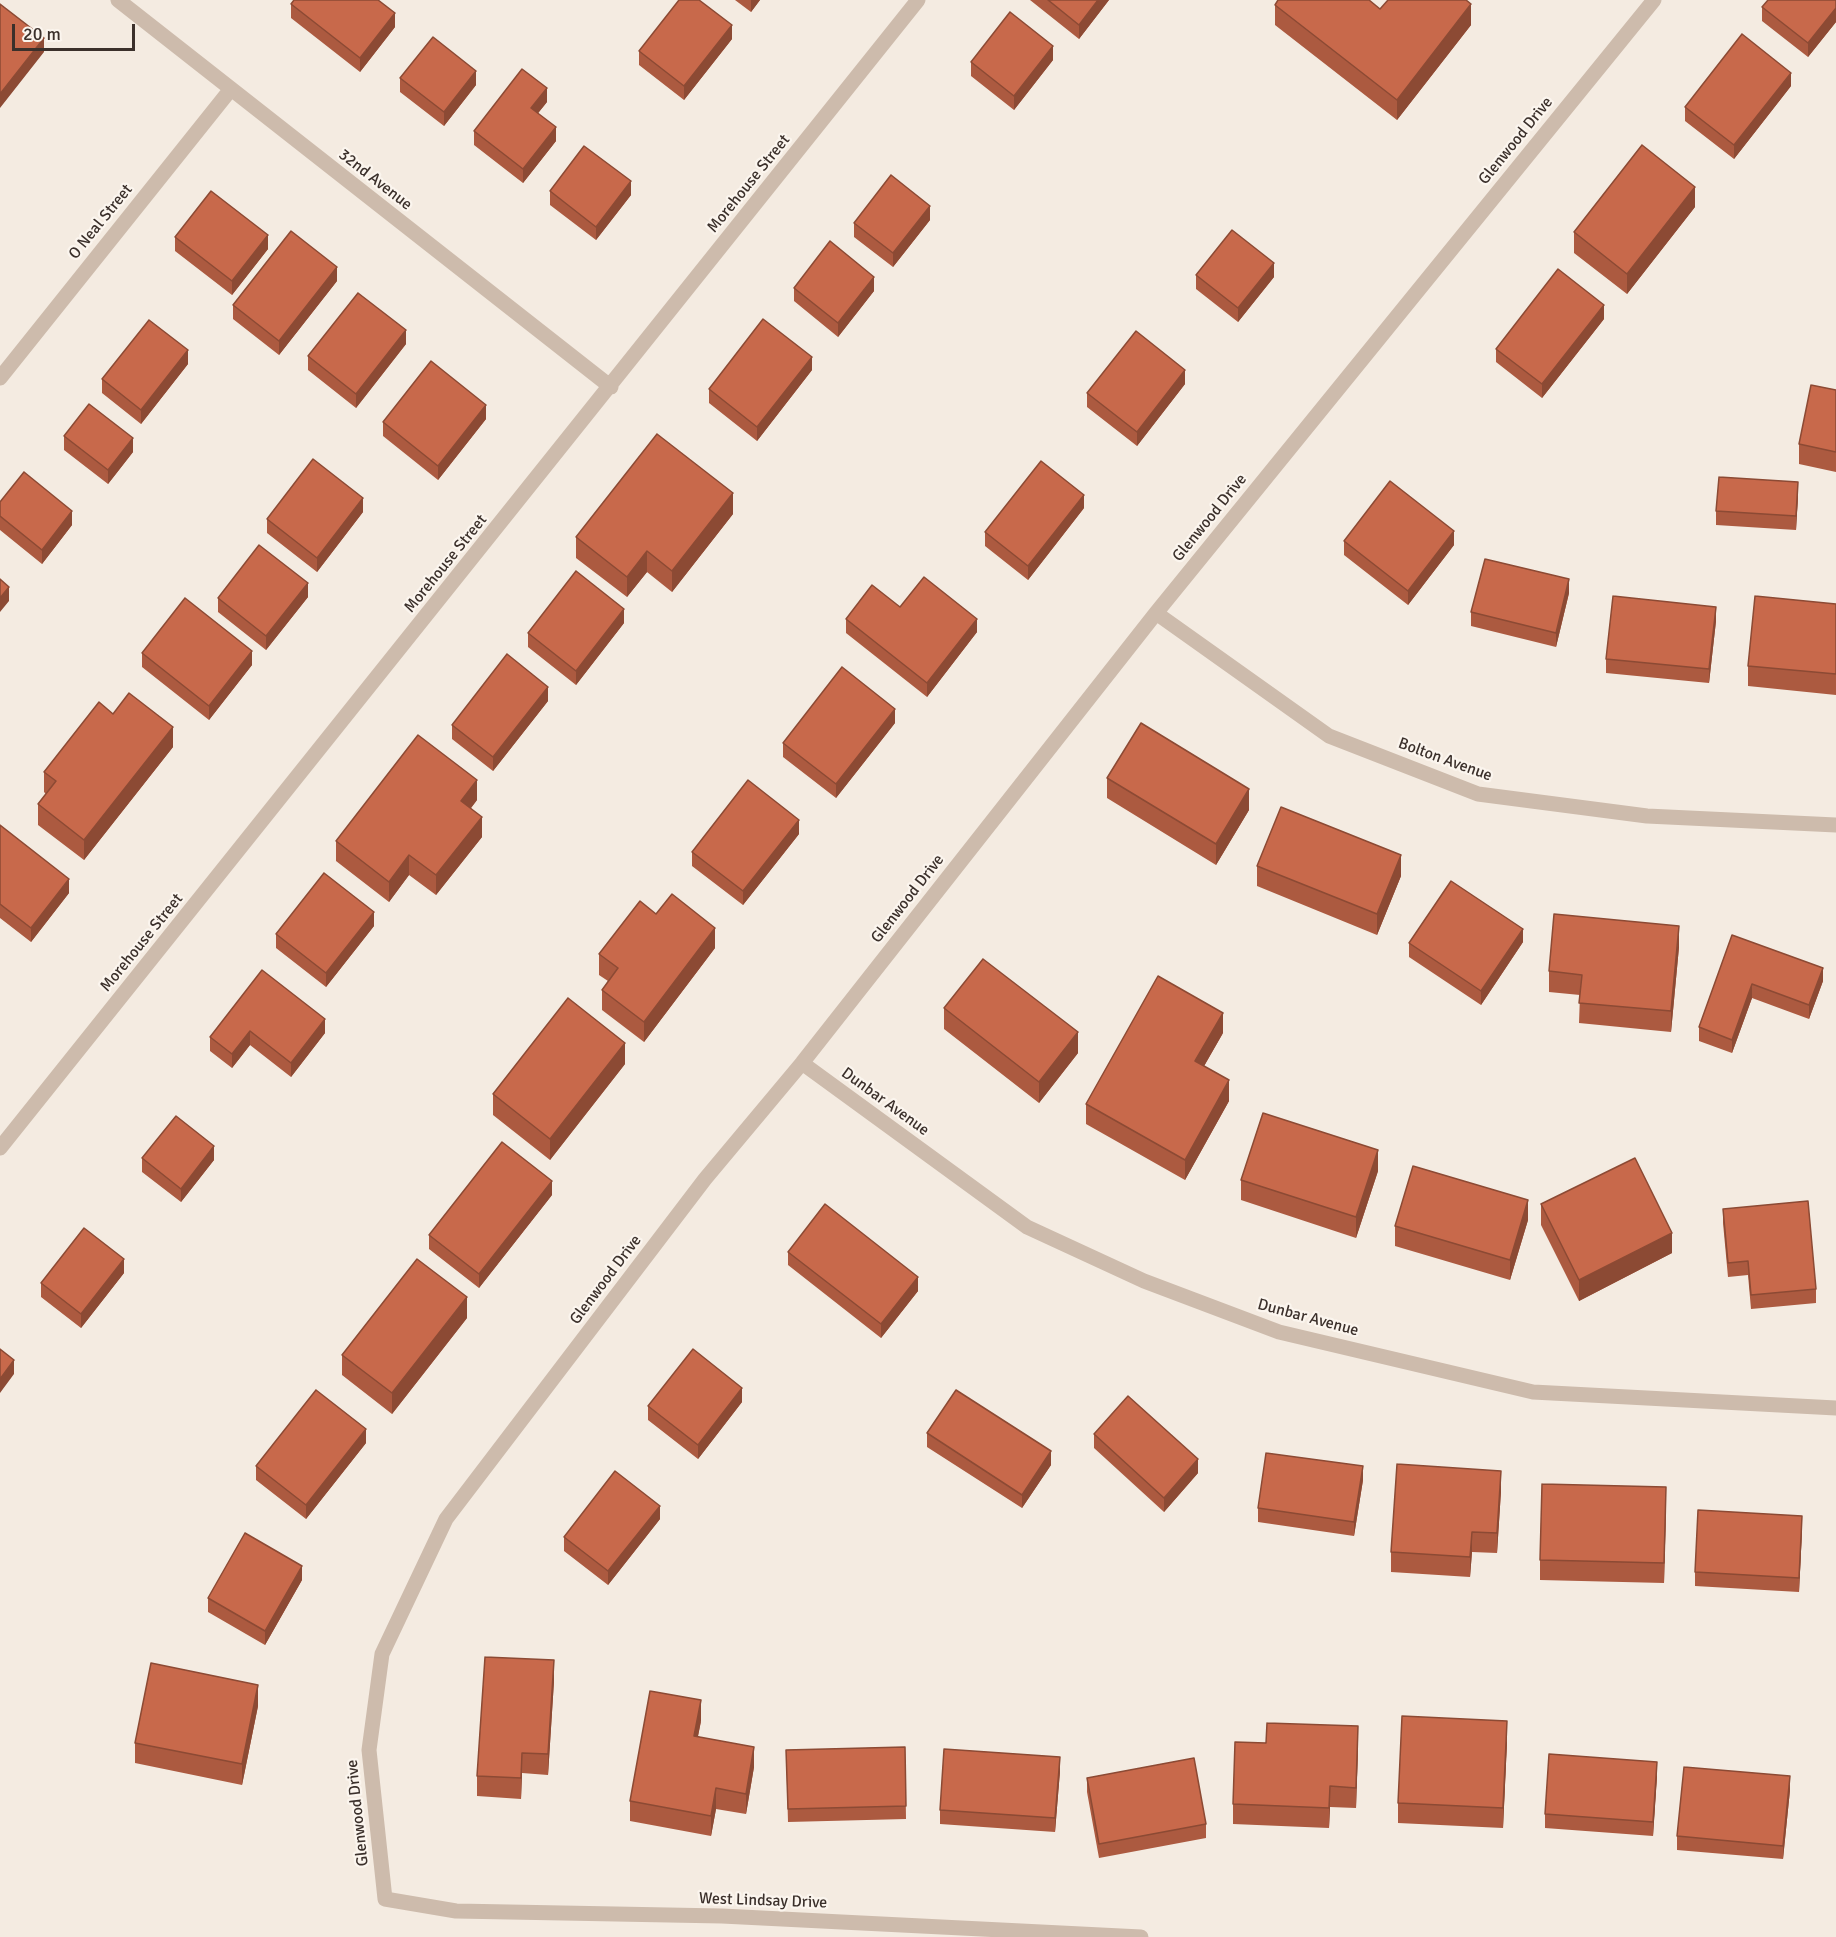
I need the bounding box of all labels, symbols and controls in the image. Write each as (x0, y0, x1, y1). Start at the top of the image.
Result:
scale bar (15, 12, 138, 50)
text: 20 m (23, 23, 61, 45)
street label: Glenwood Drive (1475, 93, 1557, 189)
street label: Morehouse Street (704, 131, 794, 237)
street label: 32nd Avenue (334, 145, 416, 215)
street label: O Neal Street (65, 181, 137, 263)
street label: Glenwood Drive (1169, 470, 1251, 566)
street label: Morehouse Street (401, 511, 491, 617)
street label: Bolton Avenue (1395, 734, 1495, 786)
street label: Glenwood Drive (867, 851, 949, 947)
street label: Morehouse Street (97, 890, 187, 996)
street label: Dunbar Avenue (837, 1064, 933, 1140)
street label: Glenwood Drive (566, 1231, 646, 1329)
street label: Dunbar Avenue (1255, 1295, 1361, 1341)
street label: Glenwood Drive (343, 1759, 373, 1867)
street label: West Lindsay Drive (699, 1889, 827, 1913)

